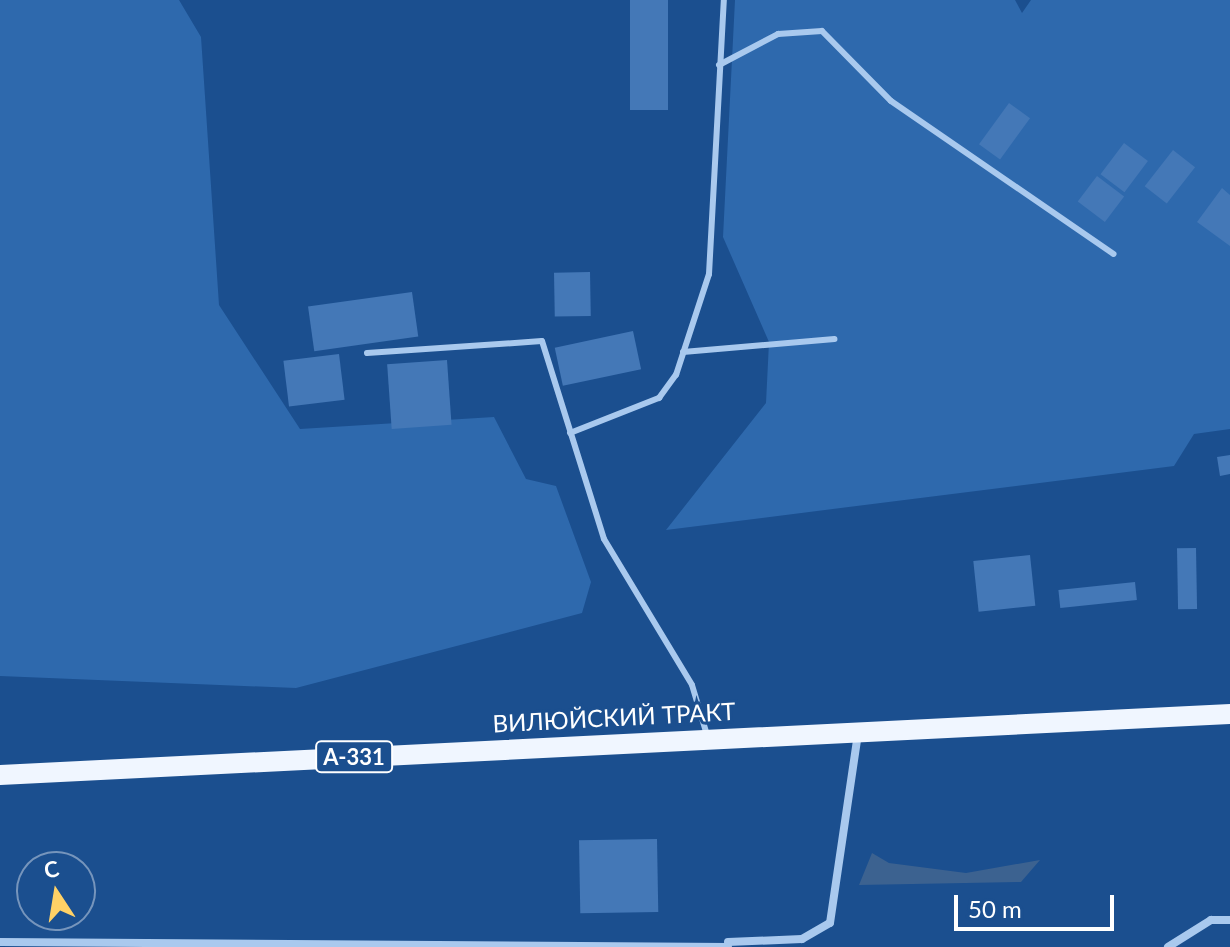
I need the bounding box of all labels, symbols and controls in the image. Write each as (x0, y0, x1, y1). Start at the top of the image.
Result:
street label: ВИЛЮЙСКИЙ ТРАКТ (492, 696, 736, 738)
road number: А-331 (314, 739, 394, 775)
north arrow (16, 851, 96, 931)
text: С (41, 854, 61, 884)
scale bar (958, 879, 1118, 929)
text: 50 m (968, 894, 1022, 923)

